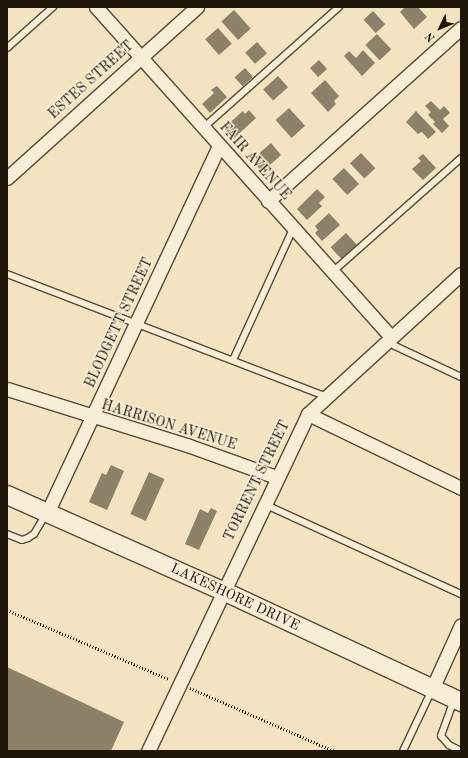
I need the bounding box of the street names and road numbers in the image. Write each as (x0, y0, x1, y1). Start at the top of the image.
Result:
street label: ESTES STREET (45, 37, 137, 123)
street label: FAIR AVENUE (216, 119, 294, 203)
street label: BLODGETT STREET (82, 255, 156, 391)
street label: HARRISON AVENUE (99, 396, 239, 454)
street label: TORRENT STREET (220, 418, 294, 544)
street label: LAKESHORE DRIVE (168, 560, 302, 634)

